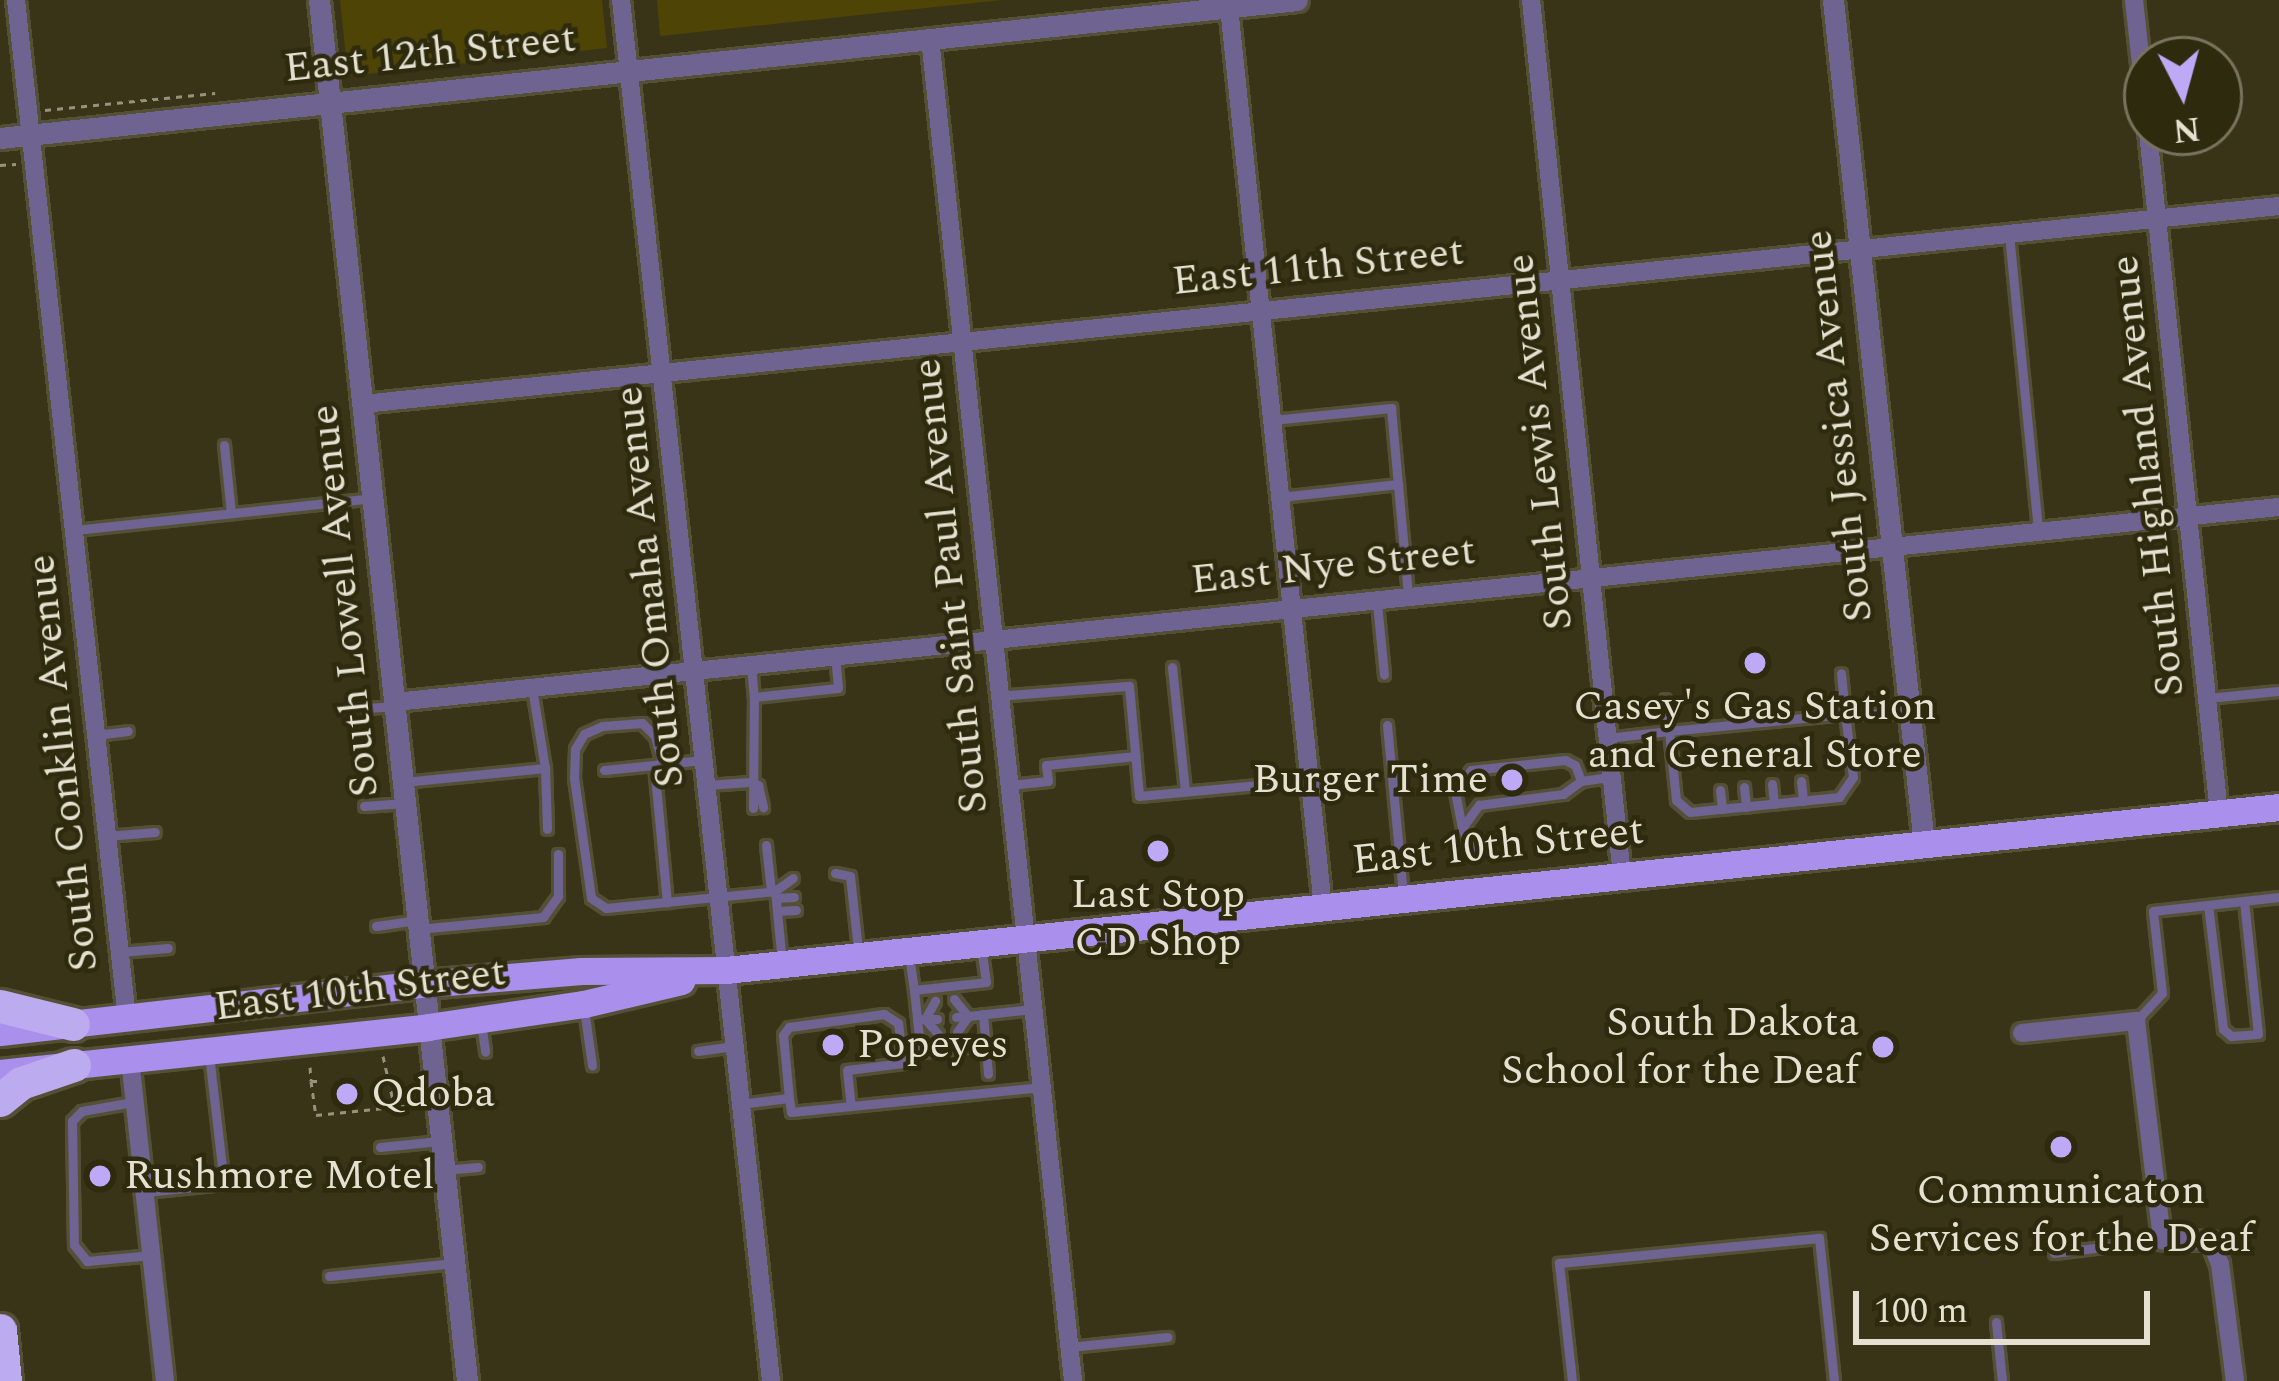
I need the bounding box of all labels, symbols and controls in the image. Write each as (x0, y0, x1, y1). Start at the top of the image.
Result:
street label: East 12th Street (282, 14, 578, 94)
north arrow (2123, 36, 2243, 156)
text: N (2170, 103, 2202, 155)
street label: East 11th Street (1170, 227, 1466, 307)
street label: South Jessica Avenue (1793, 228, 1885, 624)
street label: South Lewis Avenue (1495, 251, 1585, 633)
street label: South Highland Avenue (2100, 253, 2196, 699)
street label: South Saint Paul Avenue (902, 356, 1000, 816)
street label: South Omaha Avenue (604, 384, 696, 790)
street label: South Lowell Avenue (299, 402, 391, 800)
street label: East Nye Street (1188, 526, 1478, 606)
street label: South Conklin Avenue (16, 552, 110, 974)
marker: Casey's Gas Station and General Store (1742, 650, 1768, 676)
place label: Casey's Gas Station and General Store (1573, 682, 1937, 780)
place label: Burger Time (1252, 755, 1488, 805)
marker: Burger Time (1499, 767, 1525, 793)
street label: East 10th Street (1350, 806, 1646, 886)
marker: Last Stop CD Shop (1145, 838, 1171, 864)
place label: Last Stop CD Shop (1071, 870, 1245, 968)
street label: East 10th Street (212, 947, 508, 1033)
place label: South Dakota School for the Deaf (1501, 998, 1859, 1096)
place label: Popeyes (857, 1020, 1009, 1070)
marker: Popeyes (820, 1032, 846, 1058)
marker: South Dakota School for the Deaf (1870, 1034, 1896, 1060)
place label: Qdoba (371, 1069, 495, 1119)
marker: Qdoba (334, 1081, 360, 1107)
marker: Communicaton Services for the Deaf (2048, 1134, 2074, 1160)
place label: Rushmore Motel (124, 1151, 435, 1201)
marker: Rushmore Motel (87, 1163, 113, 1189)
place label: Communicaton Services for the Deaf (1869, 1166, 2253, 1264)
scale bar (1859, 1267, 2156, 1341)
text: 100 m (1874, 1284, 1968, 1339)

